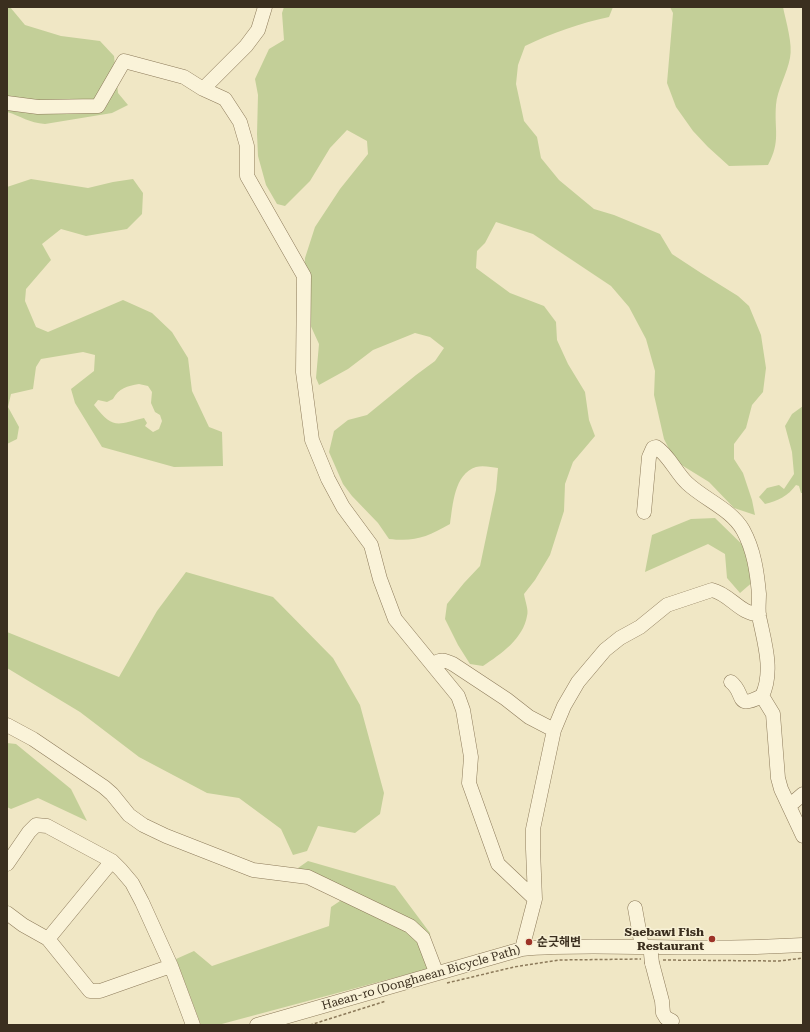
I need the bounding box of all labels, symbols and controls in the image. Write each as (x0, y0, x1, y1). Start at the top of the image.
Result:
place label: Saebawi Fish Restaurant (625, 925, 704, 953)
marker: Saebawi Fish Restaurant (707, 934, 717, 944)
place label: 순긋해변 (537, 935, 581, 949)
marker: 순긋해변 (524, 937, 534, 947)
street label: Haean-ro (Donghaean Bicycle Path) (320, 943, 522, 1013)

